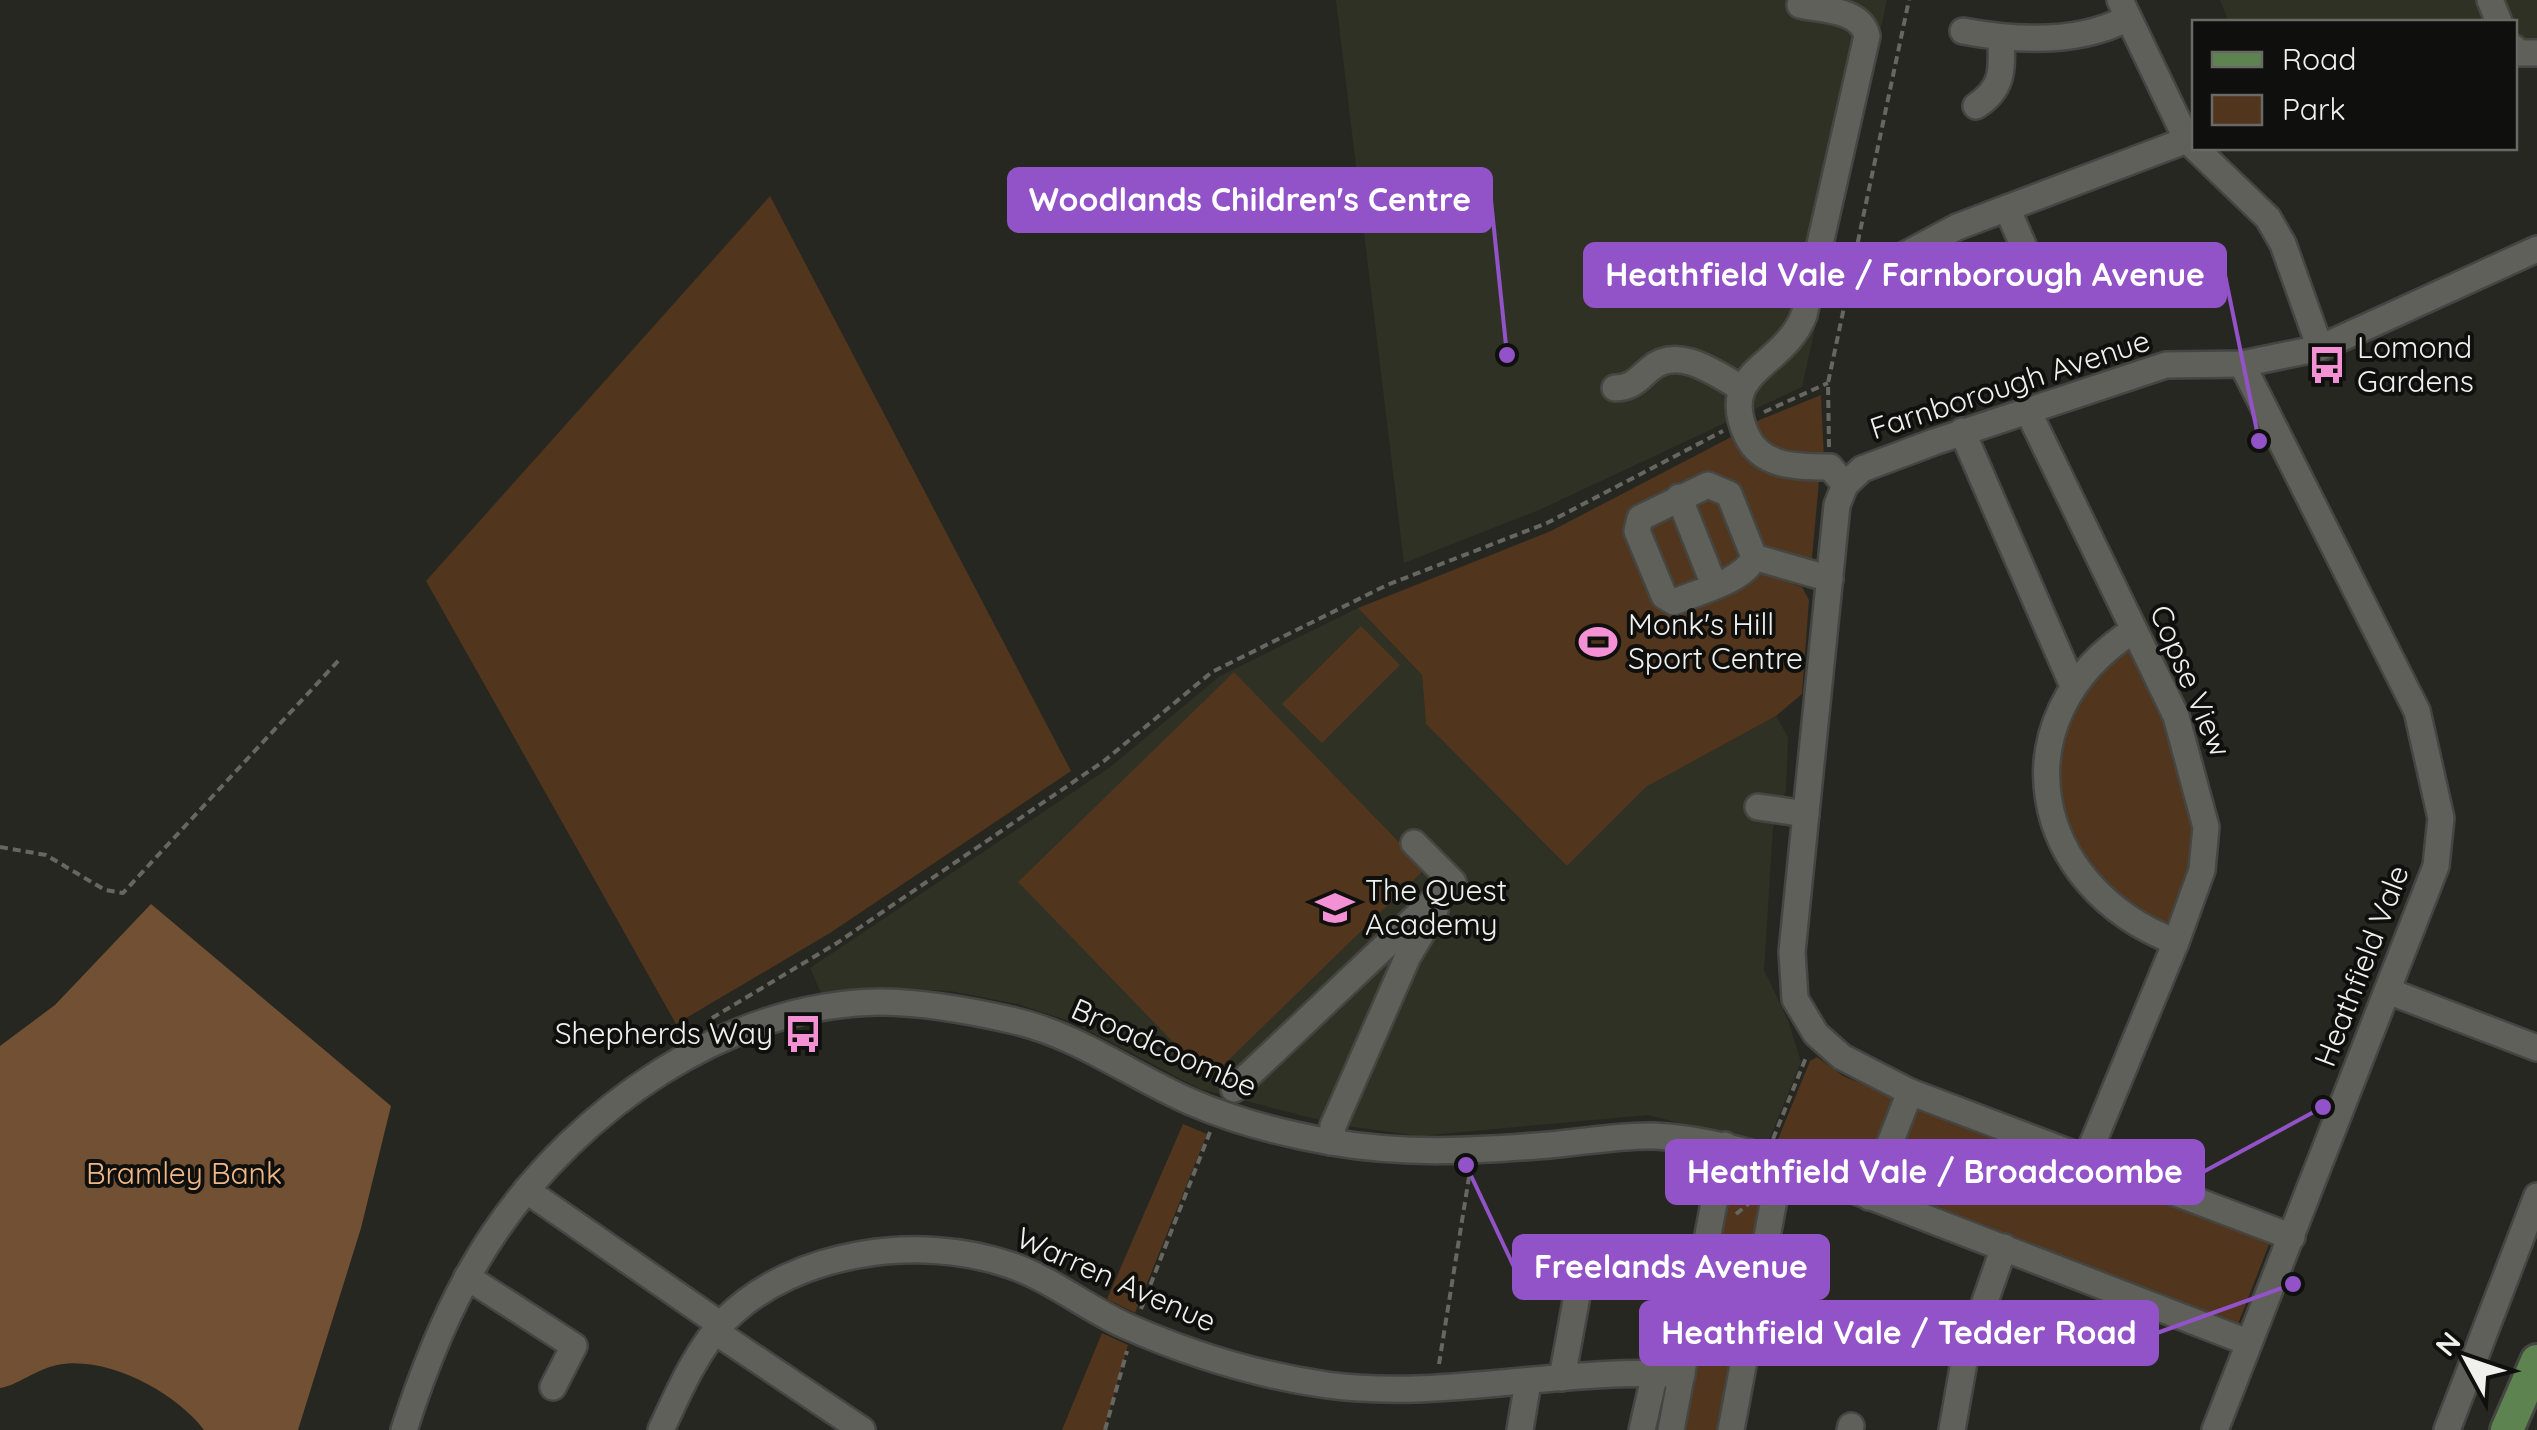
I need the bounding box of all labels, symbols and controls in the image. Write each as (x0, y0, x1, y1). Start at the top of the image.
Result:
legend (2192, 20, 2517, 150)
text: Road (2282, 40, 2356, 78)
text: Park (2282, 90, 2346, 128)
callout: Woodlands Children's Centre (1009, 169, 1491, 231)
text: Woodlands Children's Centre (1029, 179, 1471, 219)
callout: Heathfield Vale / Farnborough Avenue (1585, 244, 2225, 306)
text: Heathfield Vale / Farnborough Avenue (1605, 254, 2205, 294)
street label: Farnborough Avenue (1865, 321, 2154, 447)
place label: Lomond Gardens (2357, 328, 2474, 400)
bus stop icon: Lomond Gardens (2306, 344, 2348, 386)
street label: Copse View (2142, 599, 2240, 762)
place label: Monk's Hill Sport Centre (1628, 605, 1803, 677)
sports icon: Monk's Hill Sport Centre (1577, 621, 1619, 663)
street label: Heathfield Vale (2305, 860, 2417, 1072)
place label: The Quest Academy (1365, 871, 1507, 943)
school or university icon: The Quest Academy (1314, 887, 1356, 929)
street label: Broadcoombe (1066, 989, 1263, 1105)
bus stop icon: Shepherds Way (782, 1013, 824, 1055)
place label: Shepherds Way (555, 1014, 773, 1052)
callout: Heathfield Vale / Broadcoombe (1667, 1141, 2203, 1203)
text: Heathfield Vale / Broadcoombe (1687, 1151, 2183, 1191)
park label: Bramley Bank (86, 1154, 282, 1192)
street label: Warren Avenue (1011, 1218, 1222, 1340)
callout: Freelands Avenue (1514, 1236, 1828, 1298)
text: Freelands Avenue (1534, 1246, 1808, 1286)
callout: Heathfield Vale / Tedder Road (1641, 1302, 2157, 1364)
north arrow (2417, 1310, 2517, 1410)
text: Heathfield Vale / Tedder Road (1661, 1312, 2137, 1352)
text: N (2427, 1324, 2467, 1363)

